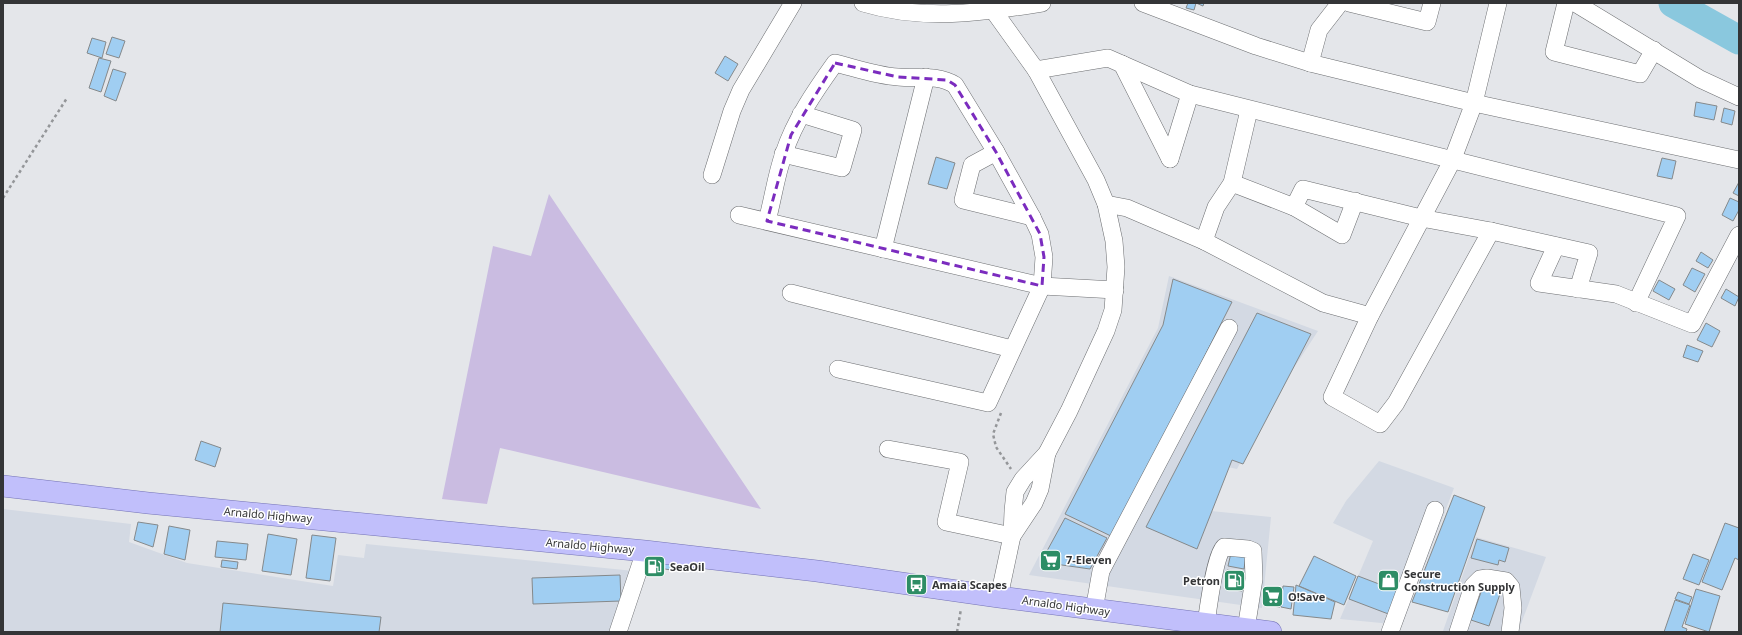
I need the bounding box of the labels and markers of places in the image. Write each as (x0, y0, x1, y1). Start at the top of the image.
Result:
supermarket icon: 7-Eleven (1037, 547, 1063, 573)
place label: 7-Eleven (1066, 552, 1112, 567)
fuel station icon: SeaOil (642, 554, 668, 580)
place label: SeaOil (670, 559, 705, 574)
place label: Secure Construction Supply (1404, 566, 1515, 594)
shop icon: Secure Construction Supply (1375, 567, 1401, 593)
fuel station icon: Petron (1222, 568, 1248, 594)
bus stop icon: Amaia Scapes (903, 572, 929, 598)
place label: Petron (1183, 573, 1220, 588)
place label: Amaia Scapes (932, 577, 1008, 592)
supermarket icon: O!Save (1260, 584, 1286, 610)
place label: O!Save (1288, 589, 1326, 604)

